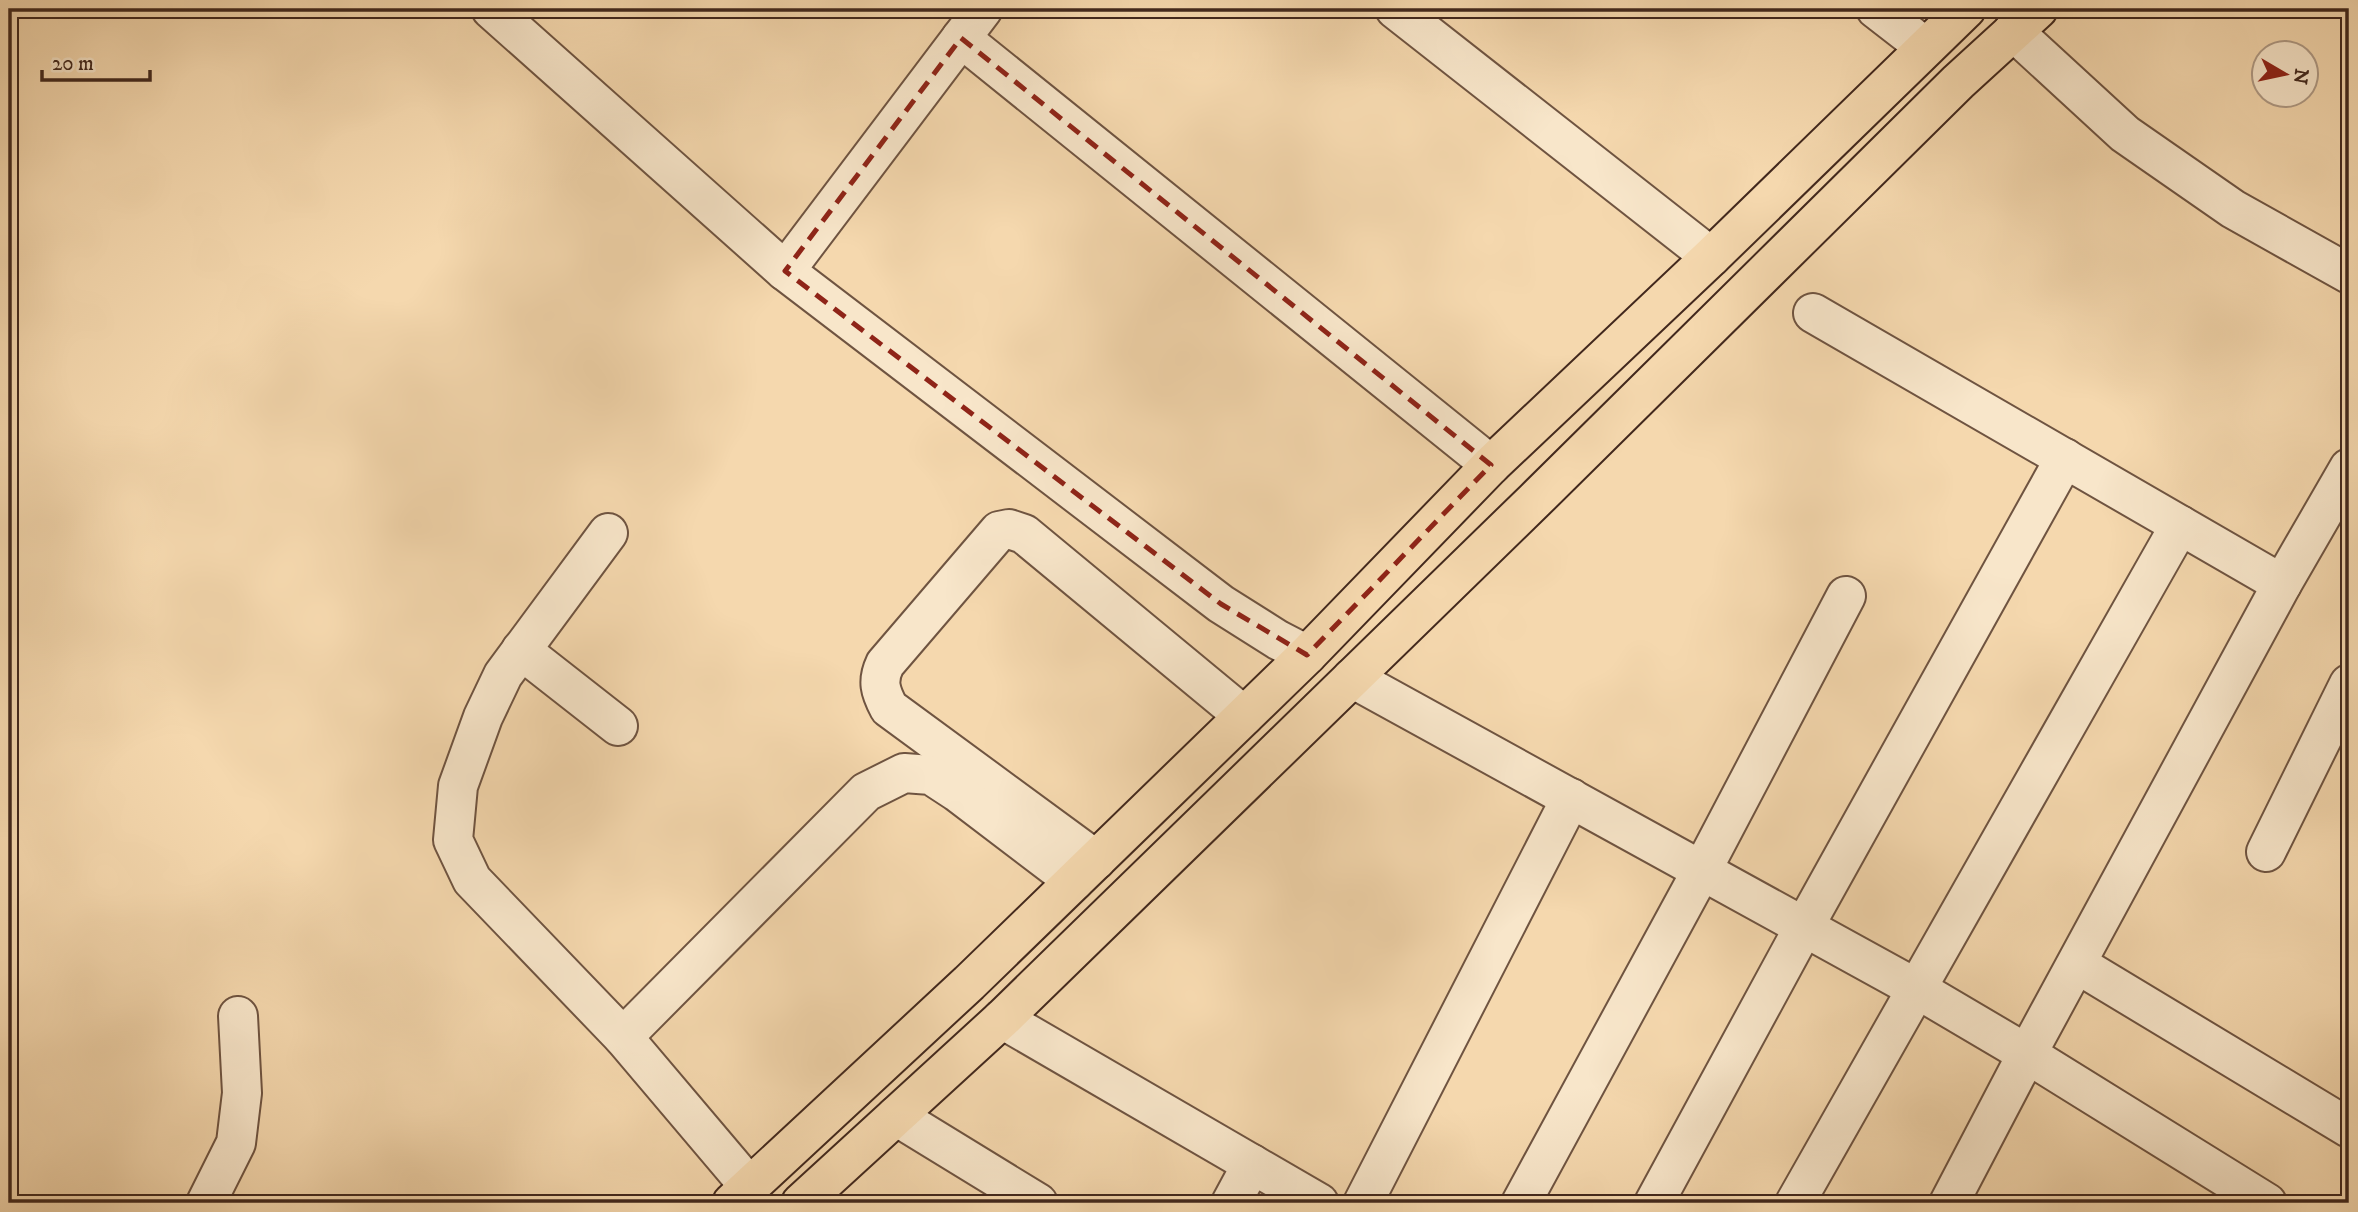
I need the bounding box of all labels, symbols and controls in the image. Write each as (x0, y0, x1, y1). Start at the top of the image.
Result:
scale bar (42, 38, 150, 82)
north arrow (2250, 38, 2320, 108)
text: 20 m (52, 51, 94, 77)
text: N (2288, 67, 2313, 86)

